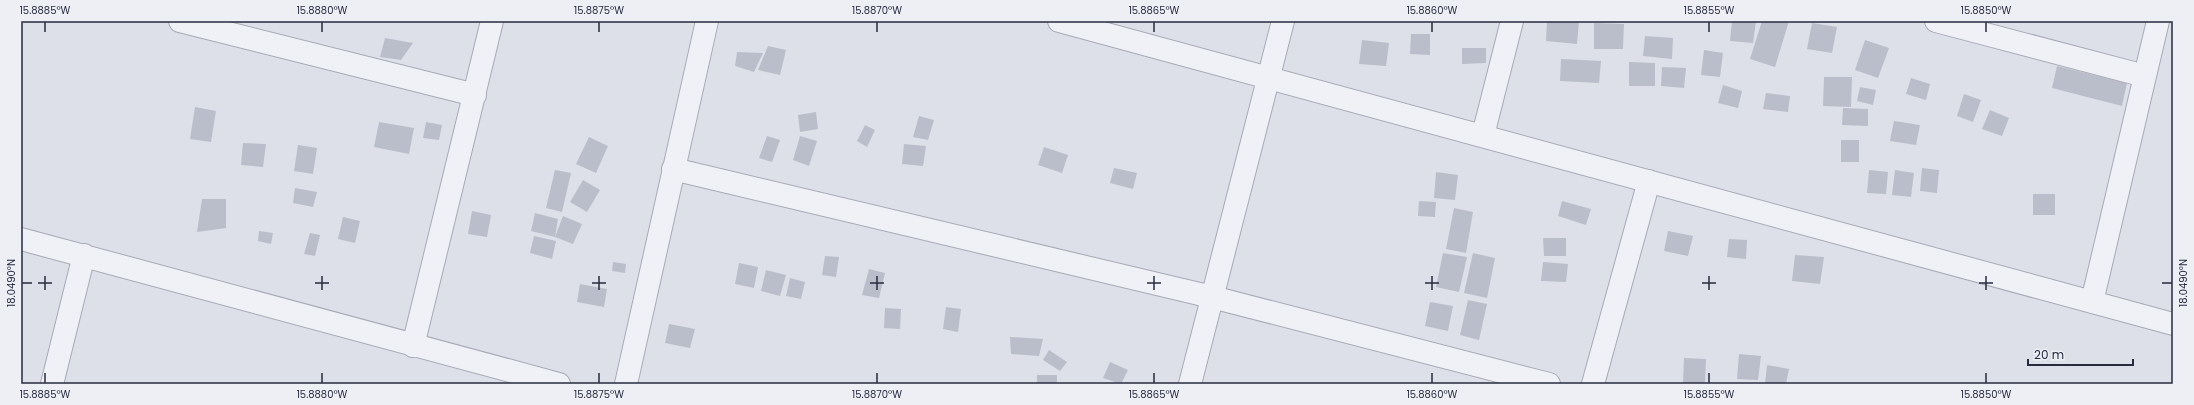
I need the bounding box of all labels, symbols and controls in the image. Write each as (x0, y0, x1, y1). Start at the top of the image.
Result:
text: 15.8885°W (20, 3, 71, 18)
text: 15.8880°W (297, 3, 348, 18)
text: 15.8875°W (574, 3, 624, 18)
text: 15.8870°W (852, 3, 902, 18)
text: 15.8865°W (1129, 3, 1180, 18)
text: 15.8860°W (1407, 3, 1458, 18)
text: 15.8855°W (1684, 3, 1735, 18)
text: 15.8850°W (1961, 3, 2012, 18)
text: 18.0490°N (4, 259, 19, 307)
text: 18.0490°N (2176, 259, 2191, 307)
scale bar (2028, 341, 2133, 367)
text: 20 m (2034, 346, 2064, 363)
text: 15.8885°W (20, 387, 71, 402)
text: 15.8880°W (297, 387, 348, 402)
text: 15.8875°W (574, 387, 624, 402)
text: 15.8870°W (852, 387, 902, 402)
text: 15.8865°W (1129, 387, 1180, 402)
text: 15.8860°W (1407, 387, 1458, 402)
text: 15.8855°W (1684, 387, 1735, 402)
text: 15.8850°W (1961, 387, 2012, 402)

